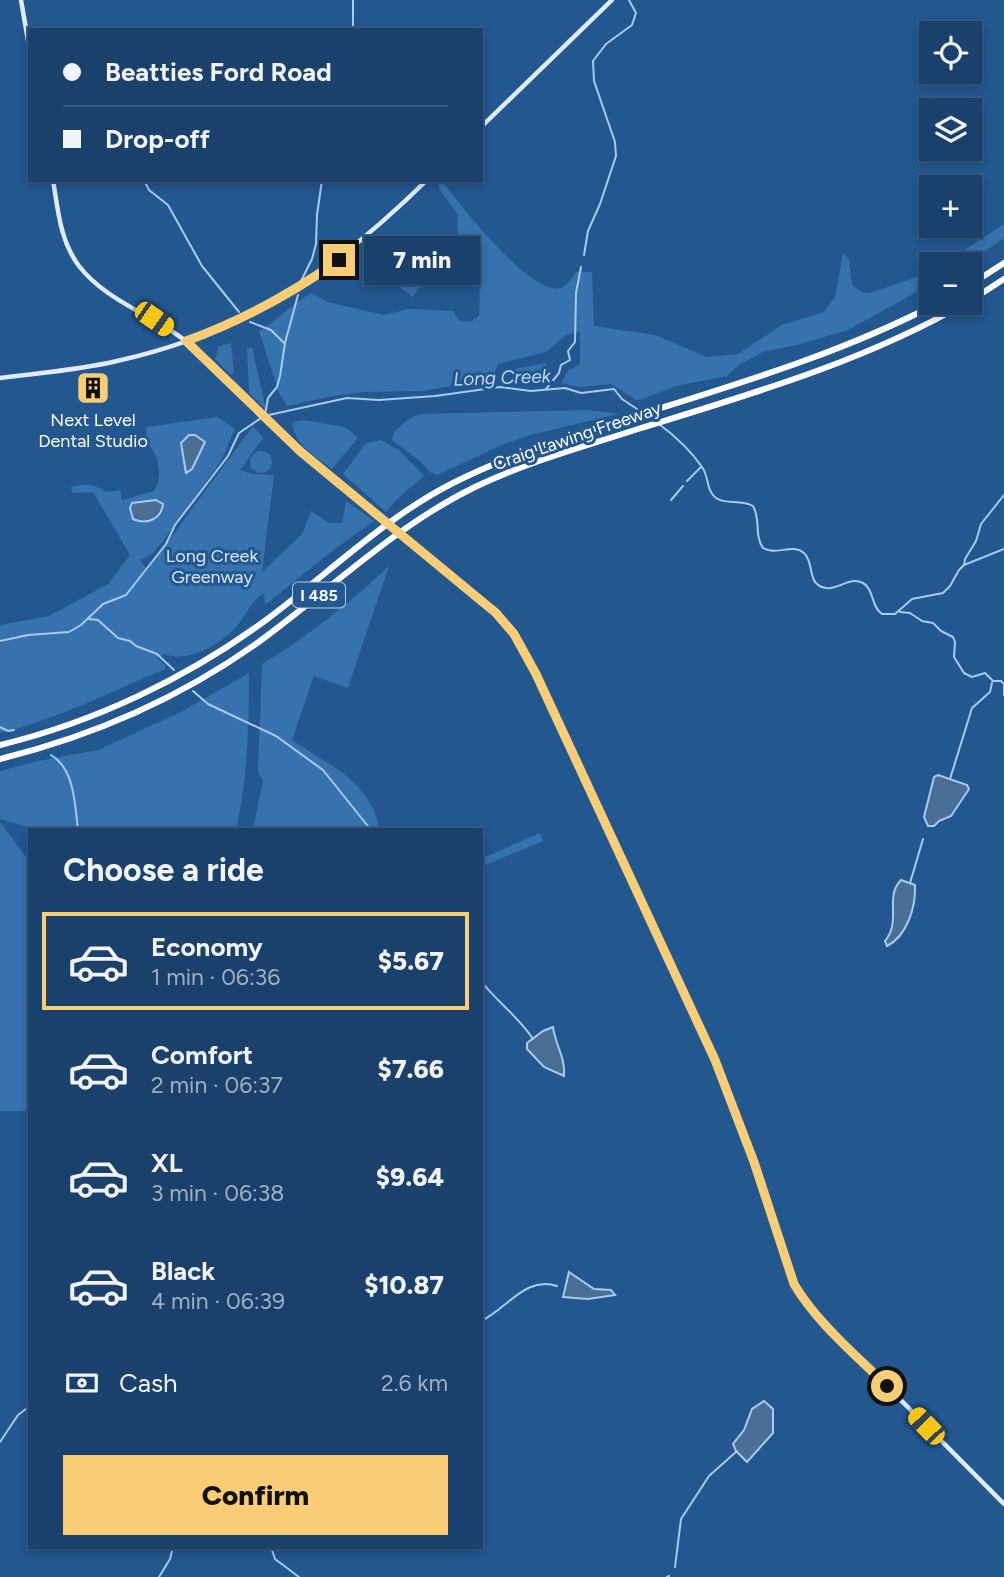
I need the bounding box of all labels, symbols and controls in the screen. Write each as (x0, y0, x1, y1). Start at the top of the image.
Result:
map controls (919, 21, 982, 315)
button: locate (919, 21, 982, 84)
text: Beatties Ford Road (105, 56, 332, 88)
button: layers (919, 98, 982, 161)
text: Drop-off (105, 123, 210, 155)
button: + (919, 175, 982, 238)
callout: 7 min (364, 236, 479, 284)
route end (323, 244, 355, 276)
text: 7 min (393, 246, 451, 274)
button: − (919, 252, 982, 315)
car (131, 298, 178, 340)
water label: Long Creek (453, 364, 552, 391)
building icon: Next Level Dental Studio (74, 369, 112, 407)
street label: Craig Lawing Freeway (490, 397, 665, 475)
place label: Next Level Dental Studio (38, 409, 148, 452)
park label: Long Creek Greenway (166, 545, 258, 588)
road number: I 485 (293, 582, 345, 608)
text: Choose a ride (63, 851, 264, 889)
icon: car (67, 930, 130, 993)
text: Economy (151, 931, 263, 963)
text: $5.67 (378, 945, 444, 977)
text: 1 min · 06:36 (151, 963, 280, 991)
icon: car (67, 1038, 130, 1101)
text: Comfort (151, 1039, 253, 1071)
text: $7.66 (378, 1053, 444, 1085)
text: 2 min · 06:37 (151, 1071, 283, 1099)
icon: car (67, 1146, 130, 1209)
text: XL (151, 1147, 183, 1179)
text: $9.64 (376, 1161, 444, 1193)
text: 3 min · 06:38 (151, 1179, 284, 1207)
icon: car (67, 1254, 130, 1317)
text: Black (151, 1255, 215, 1287)
text: $10.87 (364, 1269, 444, 1301)
text: 4 min · 06:39 (151, 1287, 285, 1315)
icon: cash (63, 1364, 101, 1402)
text: Cash (119, 1367, 178, 1399)
text: 2.6 km (381, 1369, 448, 1397)
route start (871, 1370, 903, 1402)
car (904, 1404, 949, 1448)
button: Confirm (63, 1455, 448, 1535)

